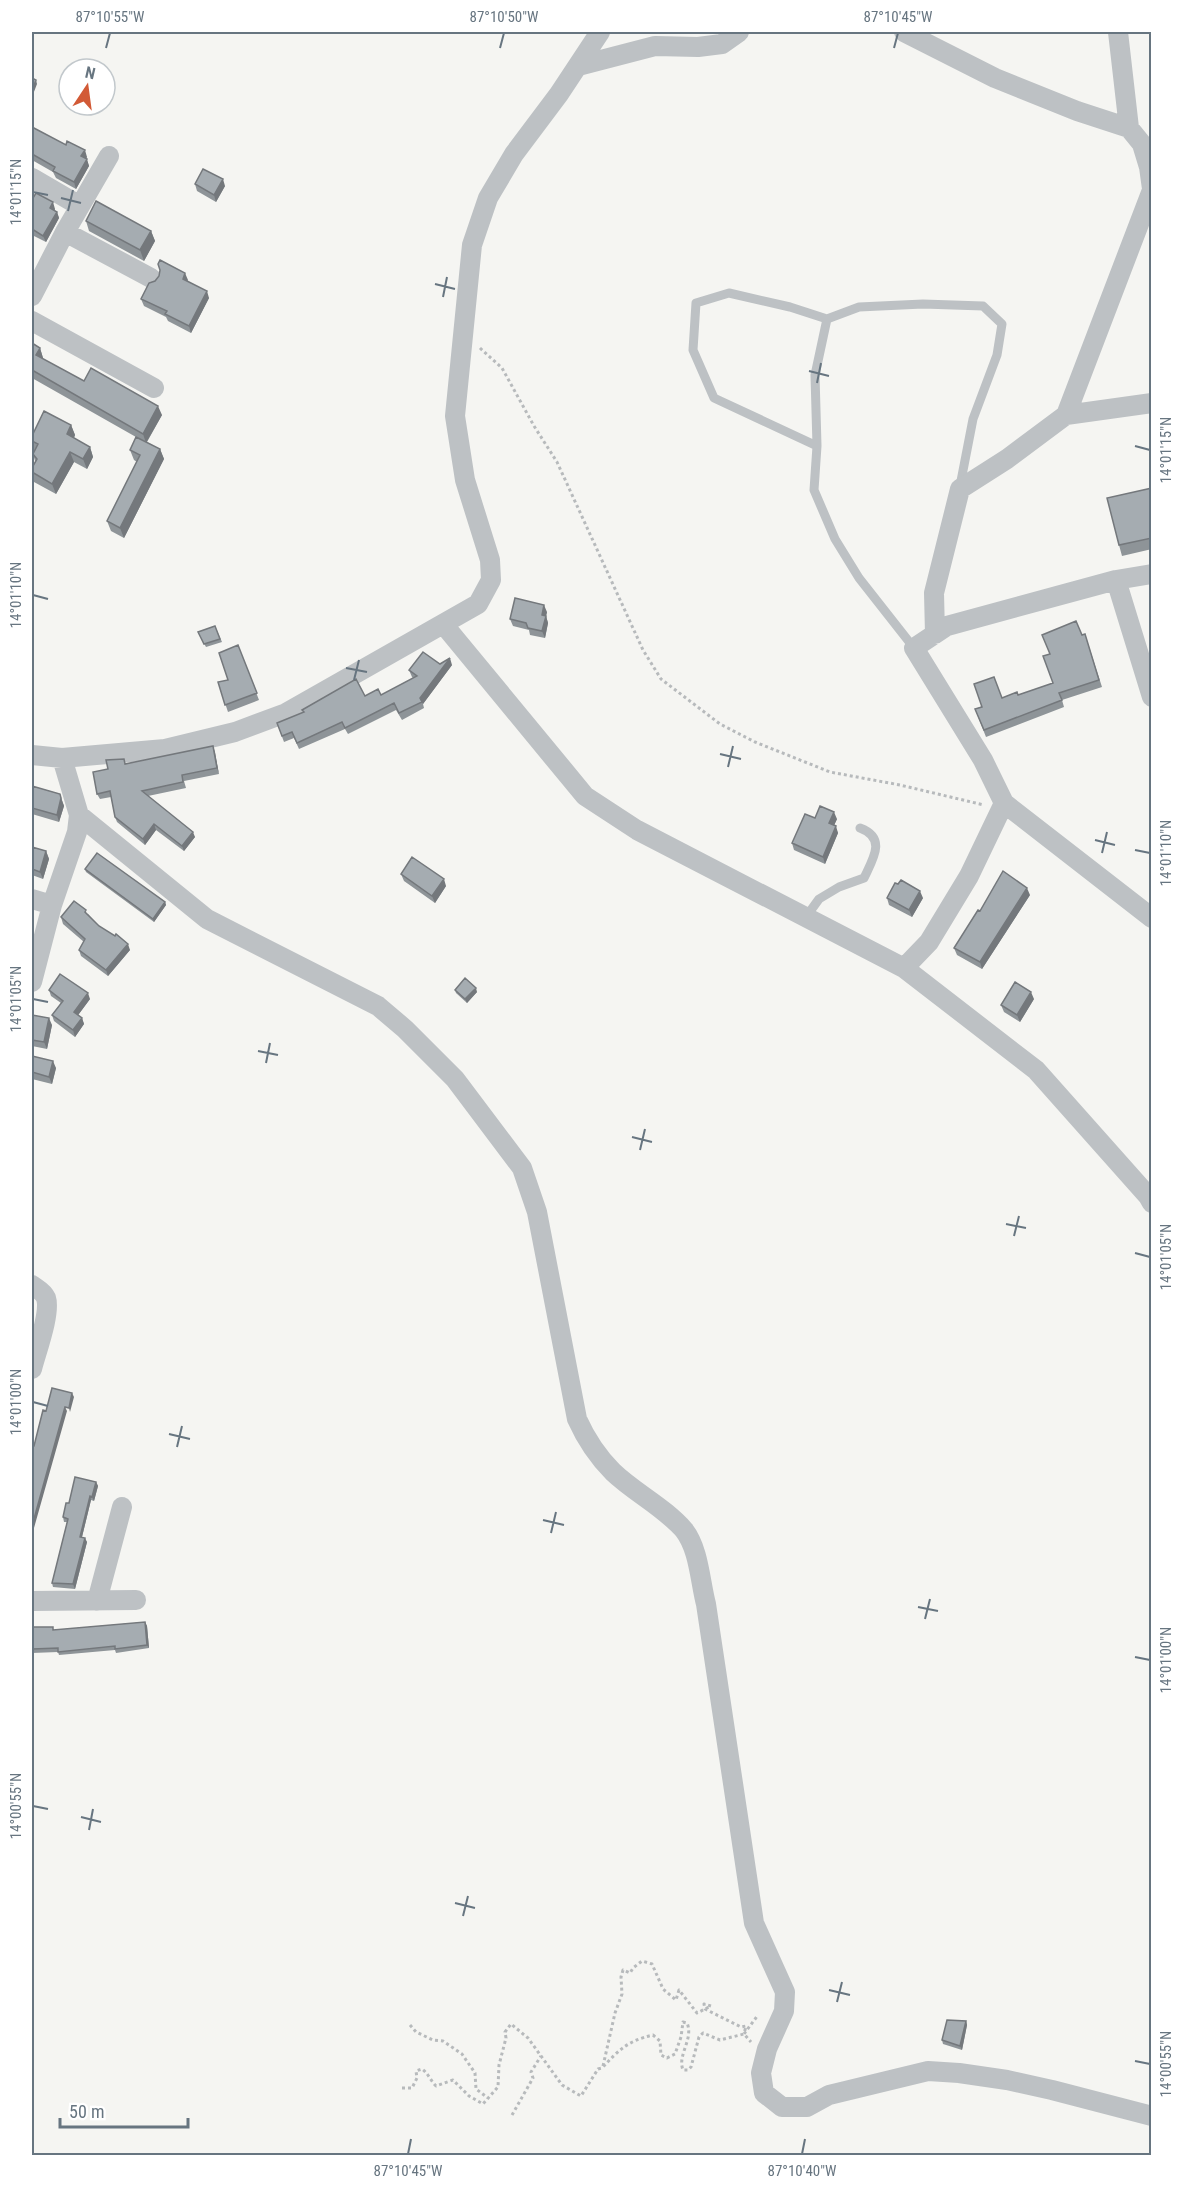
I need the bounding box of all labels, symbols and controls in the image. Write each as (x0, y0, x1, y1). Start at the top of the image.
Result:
text: 87°10'55"W (76, 8, 145, 26)
text: 87°10'50"W (470, 8, 539, 26)
text: 87°10'45"W (864, 8, 933, 26)
north arrow (57, 57, 117, 117)
text: N (83, 63, 97, 83)
text: 14°01'15"N (7, 159, 25, 225)
text: 14°01'15"N (1157, 417, 1175, 483)
text: 14°01'10"N (7, 562, 25, 628)
text: 14°01'10"N (1157, 820, 1175, 886)
text: 14°01'05"N (7, 966, 25, 1032)
text: 14°01'05"N (1157, 1224, 1175, 1290)
text: 14°01'00"N (7, 1369, 25, 1435)
text: 14°01'00"N (1157, 1627, 1175, 1693)
text: 14°00'55"N (7, 1773, 25, 1839)
text: 14°00'55"N (1157, 2031, 1175, 2097)
scale bar (60, 2091, 188, 2129)
text: 50 m (69, 2101, 104, 2122)
text: 87°10'45"W (374, 2162, 443, 2180)
text: 87°10'40"W (768, 2162, 837, 2180)

